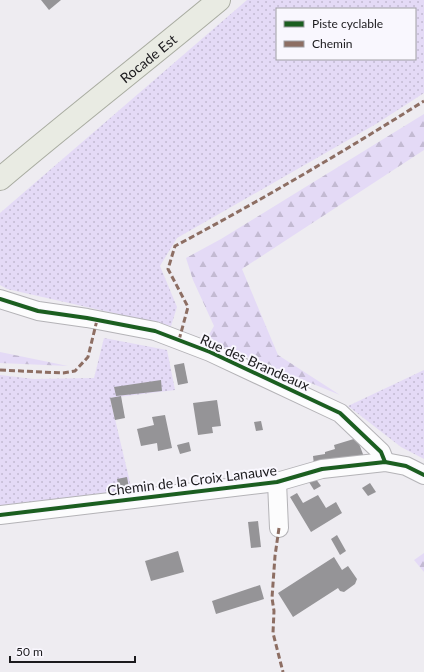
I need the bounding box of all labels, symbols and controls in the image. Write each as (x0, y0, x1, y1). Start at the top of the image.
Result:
legend (276, 8, 416, 60)
text: Piste cyclable (312, 16, 383, 31)
street label: Rocade Est (116, 30, 180, 86)
text: Chemin (312, 36, 353, 51)
street label: Rue des Brandeaux (198, 330, 312, 394)
street label: Chemin de la Croix Lanauve (106, 461, 278, 499)
scale bar (10, 638, 135, 664)
text: 50 m (16, 644, 43, 659)

